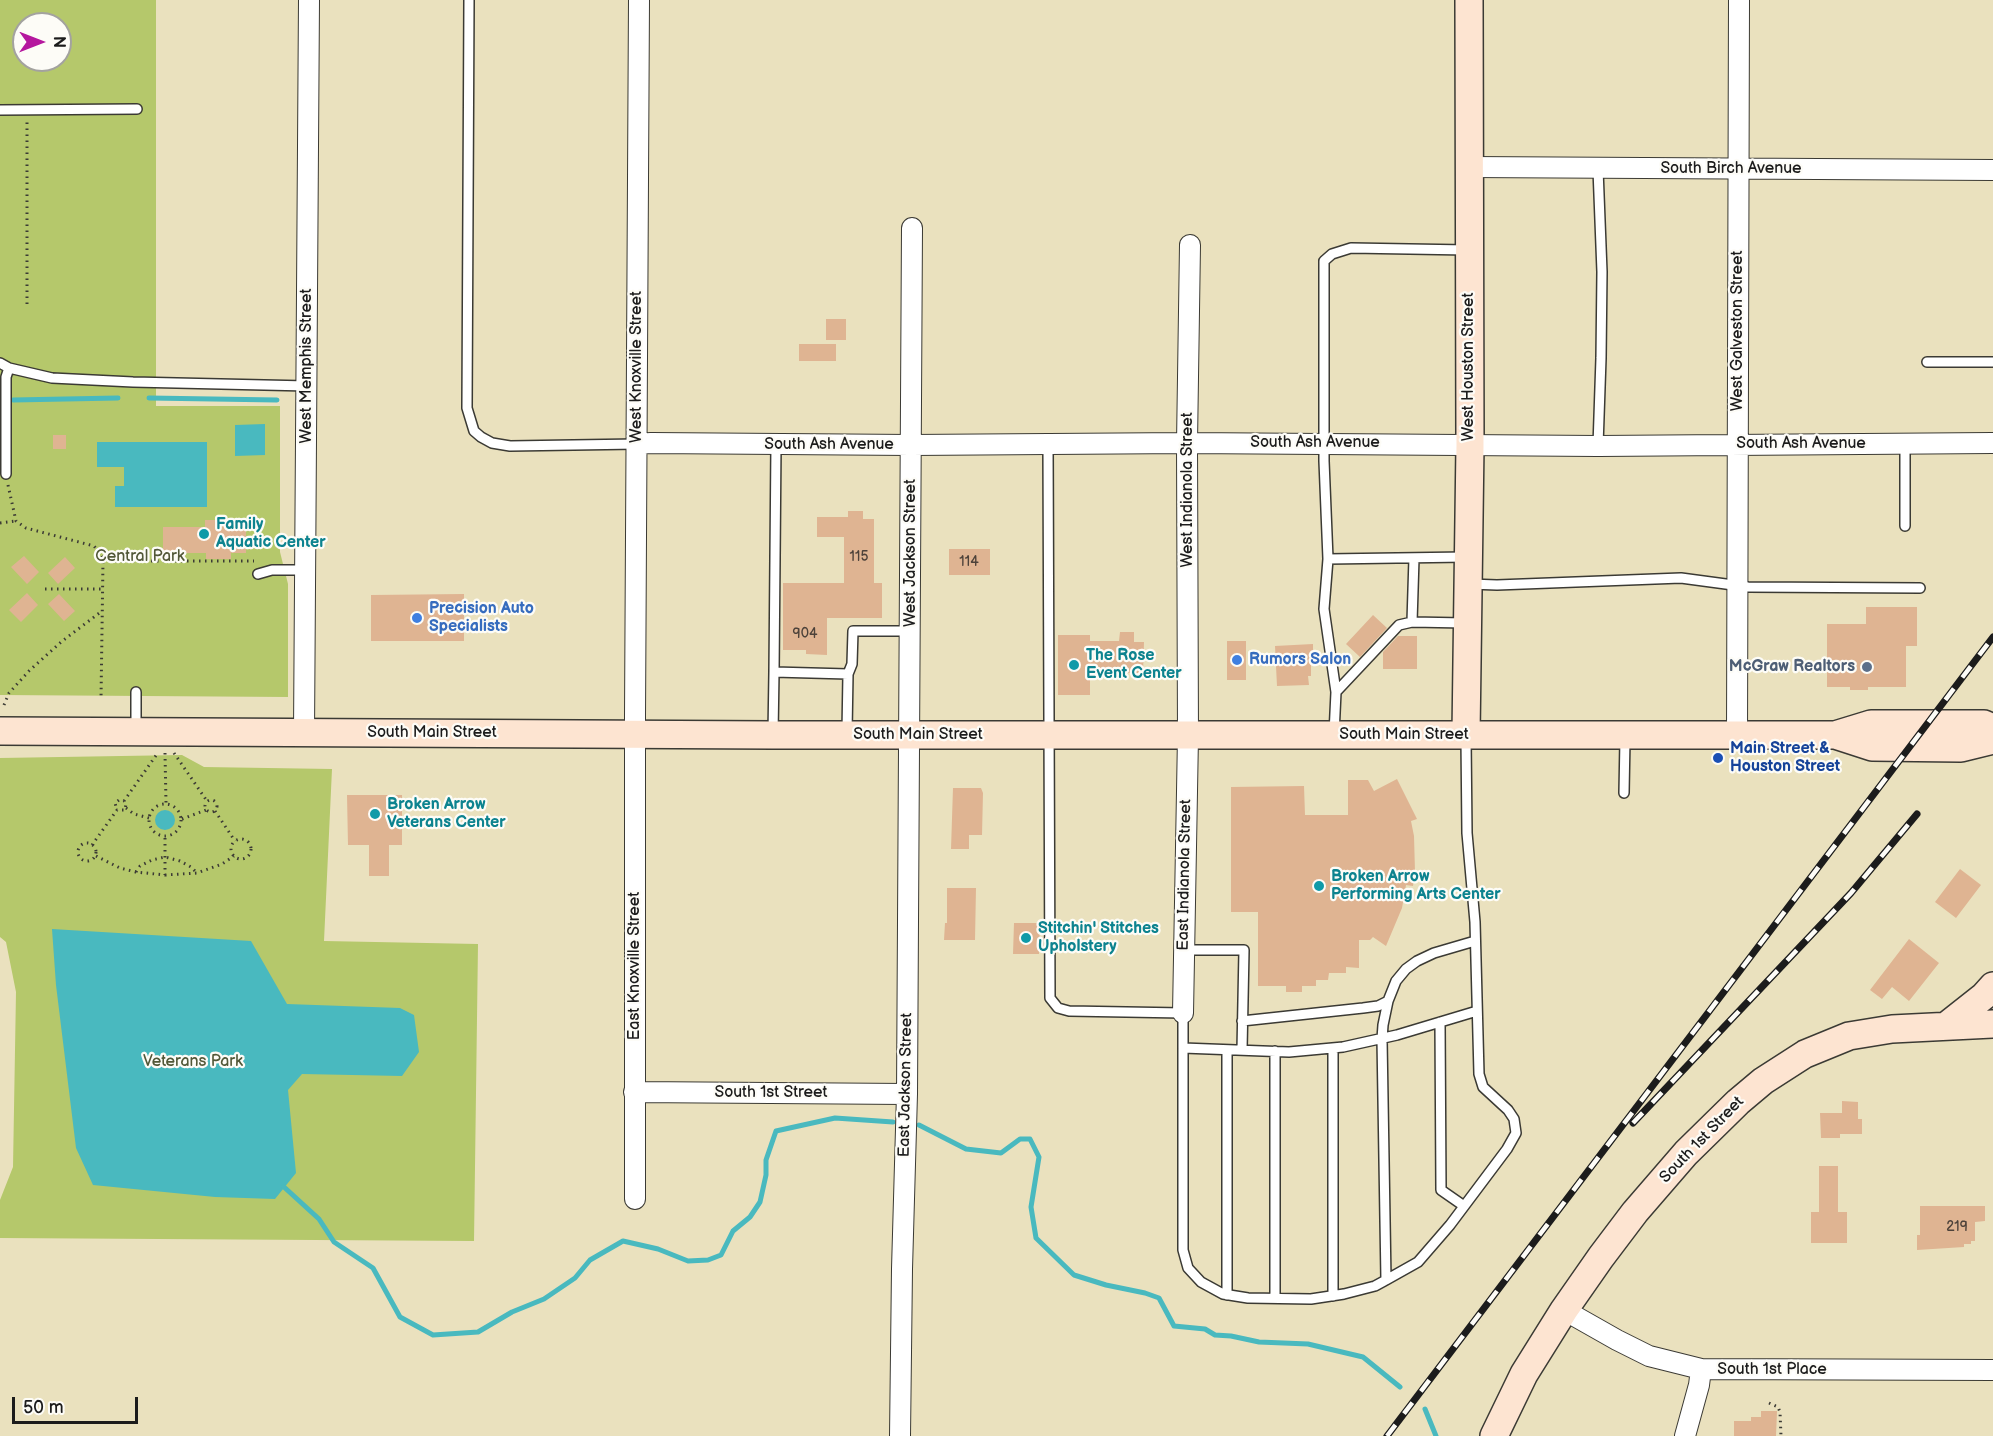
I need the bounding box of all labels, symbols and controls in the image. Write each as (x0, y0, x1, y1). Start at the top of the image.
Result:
north arrow (12, 12, 72, 72)
text: N (49, 36, 68, 48)
street label: South Birch Avenue (1660, 159, 1802, 179)
street label: West Galveston Street (1728, 251, 1748, 411)
street label: West Memphis Street (297, 289, 317, 443)
street label: West Knoxville Street (627, 291, 647, 443)
street label: West Houston Street (1459, 293, 1479, 441)
street label: West Indianola Street (1178, 412, 1198, 568)
street label: South Ash Avenue (1250, 433, 1380, 453)
street label: South Ash Avenue (1736, 434, 1866, 454)
street label: South Ash Avenue (764, 435, 894, 455)
street label: West Jackson Street (901, 479, 921, 627)
place label: Family Aquatic Center (216, 515, 326, 553)
marker: Family Aquatic Center (197, 527, 211, 541)
park label: Central Park (95, 547, 185, 567)
house number: 115 (850, 549, 868, 565)
house number: 114 (959, 554, 979, 570)
place label: Precision Auto Specialists (429, 599, 534, 637)
marker: Precision Auto Specialists (410, 611, 424, 625)
house number: 904 (793, 626, 817, 642)
place label: The Rose Event Center (1086, 646, 1182, 684)
place label: Rumors Salon (1249, 650, 1351, 670)
marker: Rumors Salon (1230, 653, 1244, 667)
place label: McGraw Realtors (1729, 657, 1855, 677)
marker: The Rose Event Center (1067, 658, 1081, 672)
marker: McGraw Realtors (1860, 660, 1874, 674)
street label: South Main Street (367, 723, 497, 743)
street label: South Main Street (853, 725, 983, 745)
street label: South Main Street (1339, 725, 1469, 745)
place label: Main Street & Houston Street (1730, 739, 1840, 777)
marker: Main Street & Houston Street (1711, 751, 1725, 765)
place label: Broken Arrow Veterans Center (387, 795, 506, 833)
street label: East Indianola Street (1174, 799, 1196, 951)
marker: Broken Arrow Veterans Center (368, 807, 382, 821)
place label: Broken Arrow Performing Arts Center (1331, 867, 1501, 905)
marker: Broken Arrow Performing Arts Center (1312, 879, 1326, 893)
street label: East Knoxville Street (625, 892, 645, 1040)
place label: Stitchin' Stitches Upholstery (1038, 919, 1159, 957)
marker: Stitchin' Stitches Upholstery (1019, 931, 1033, 945)
street label: East Jackson Street (895, 1013, 917, 1157)
park label: Veterans Park (143, 1052, 243, 1072)
street label: South 1st Street (715, 1083, 827, 1103)
street label: South 1st Street (1656, 1093, 1748, 1187)
house number: 219 (1946, 1219, 1968, 1235)
street label: South 1st Place (1717, 1360, 1827, 1380)
scale bar (15, 1385, 141, 1423)
text: 50 m (23, 1397, 64, 1418)

